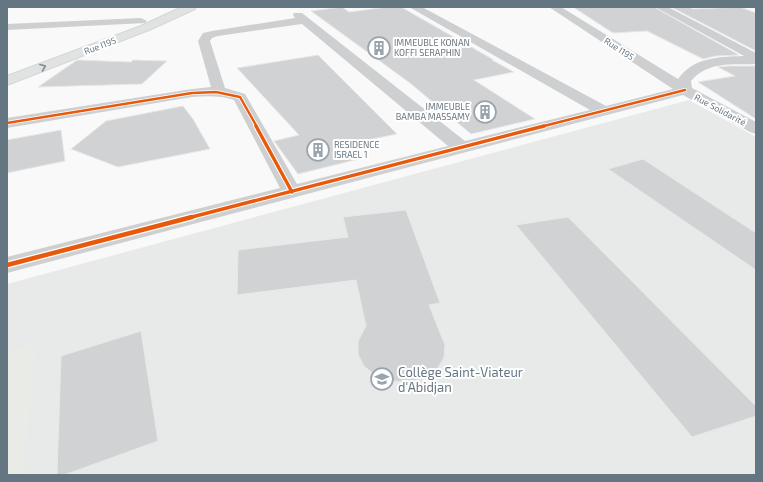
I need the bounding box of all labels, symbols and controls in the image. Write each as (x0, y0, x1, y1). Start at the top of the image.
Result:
street label: Rue I195 (82, 34, 118, 57)
building icon: IMMEUBLE KONAN KOFFI SERAPHIN (366, 35, 392, 61)
street label: Rue I195 (602, 35, 636, 62)
place label: IMMEUBLE KONAN KOFFI SERAPHIN (394, 37, 470, 58)
one-way arrow (40, 64, 47, 72)
street label: Rue Solidarité (693, 91, 748, 128)
building icon: IMMEUBLE BAMBA MASSAMY (472, 99, 498, 125)
place label: IMMEUBLE BAMBA MASSAMY (396, 101, 471, 122)
building icon: RESIDENCE ISRAEL 1 (305, 137, 331, 163)
place label: RESIDENCE ISRAEL 1 (334, 139, 380, 160)
place label: Collège Saint-Viateur d'Abidjan (398, 364, 523, 395)
school or university icon: Collège Saint-Viateur d'Abidjan (369, 366, 395, 392)

